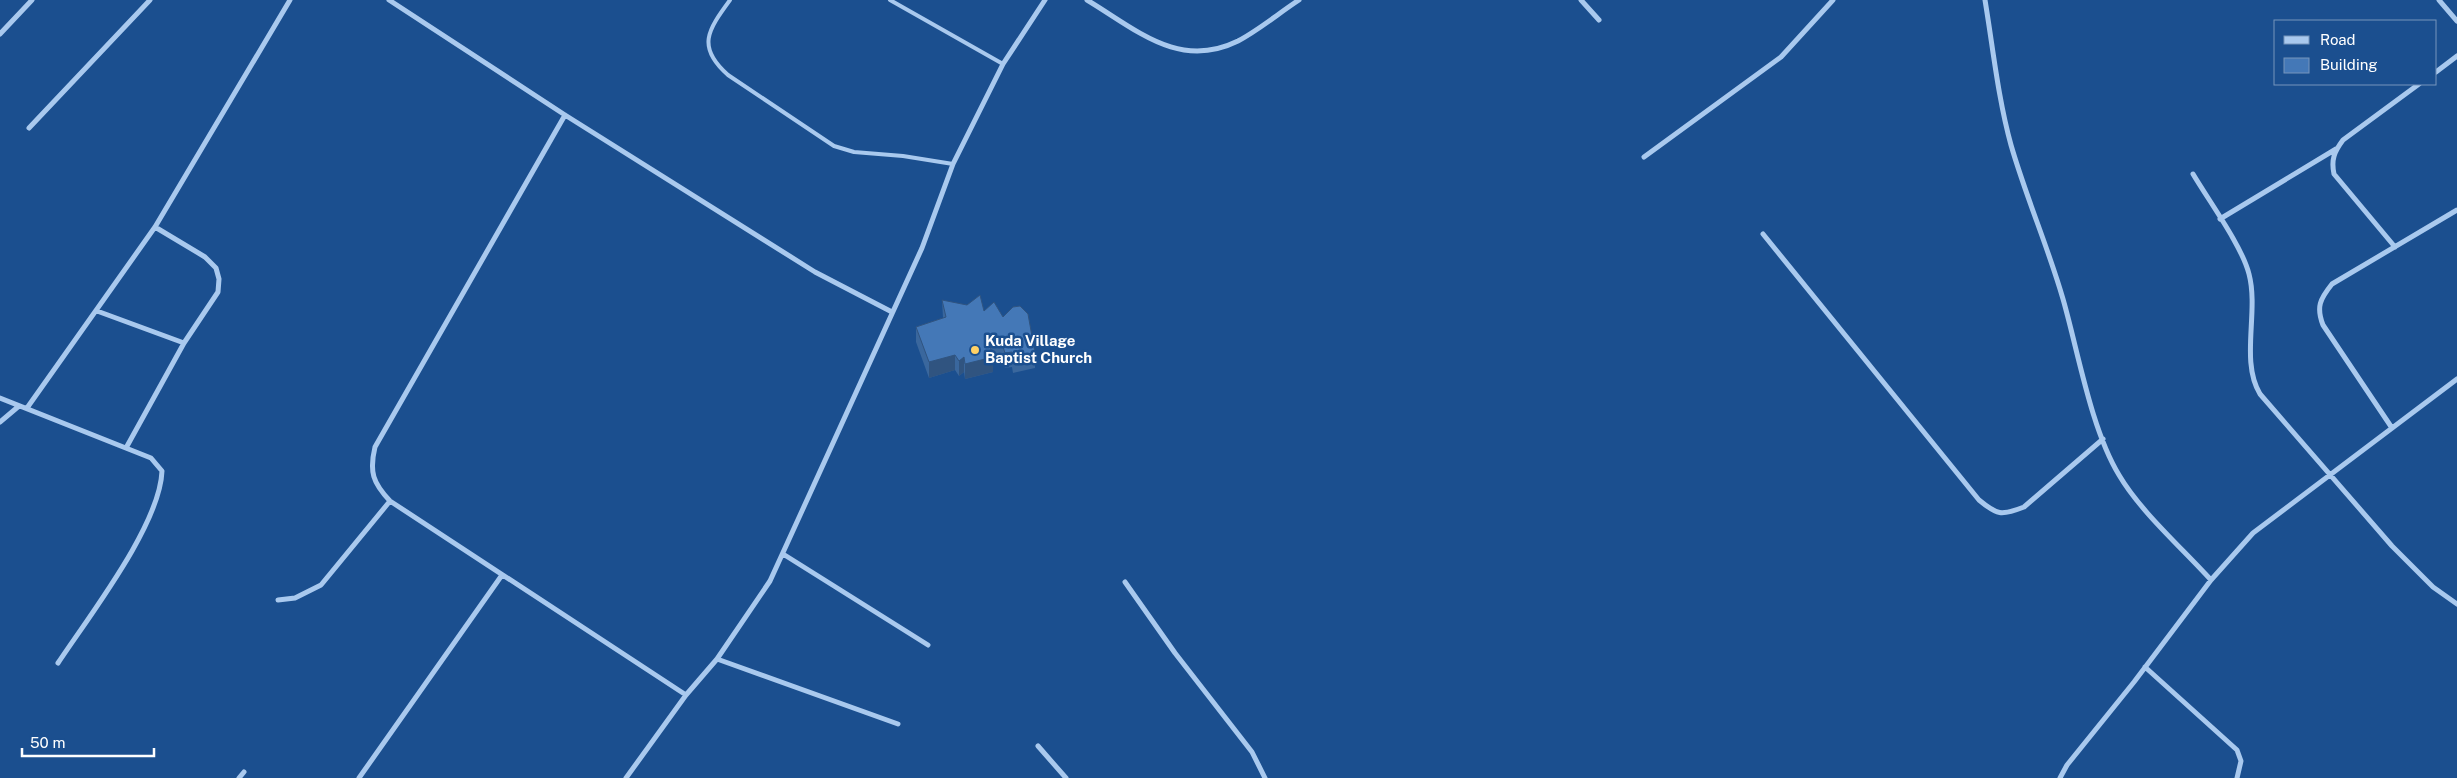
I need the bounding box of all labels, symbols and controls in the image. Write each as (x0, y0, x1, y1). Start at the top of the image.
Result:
legend (2274, 20, 2437, 85)
text: Road (2320, 31, 2356, 48)
text: Building (2320, 56, 2378, 73)
place label: Kuda Village Baptist Church (985, 332, 1092, 366)
marker: Kuda Village Baptist Church (969, 344, 981, 356)
scale bar (22, 726, 155, 758)
text: 50 m (30, 734, 65, 751)

